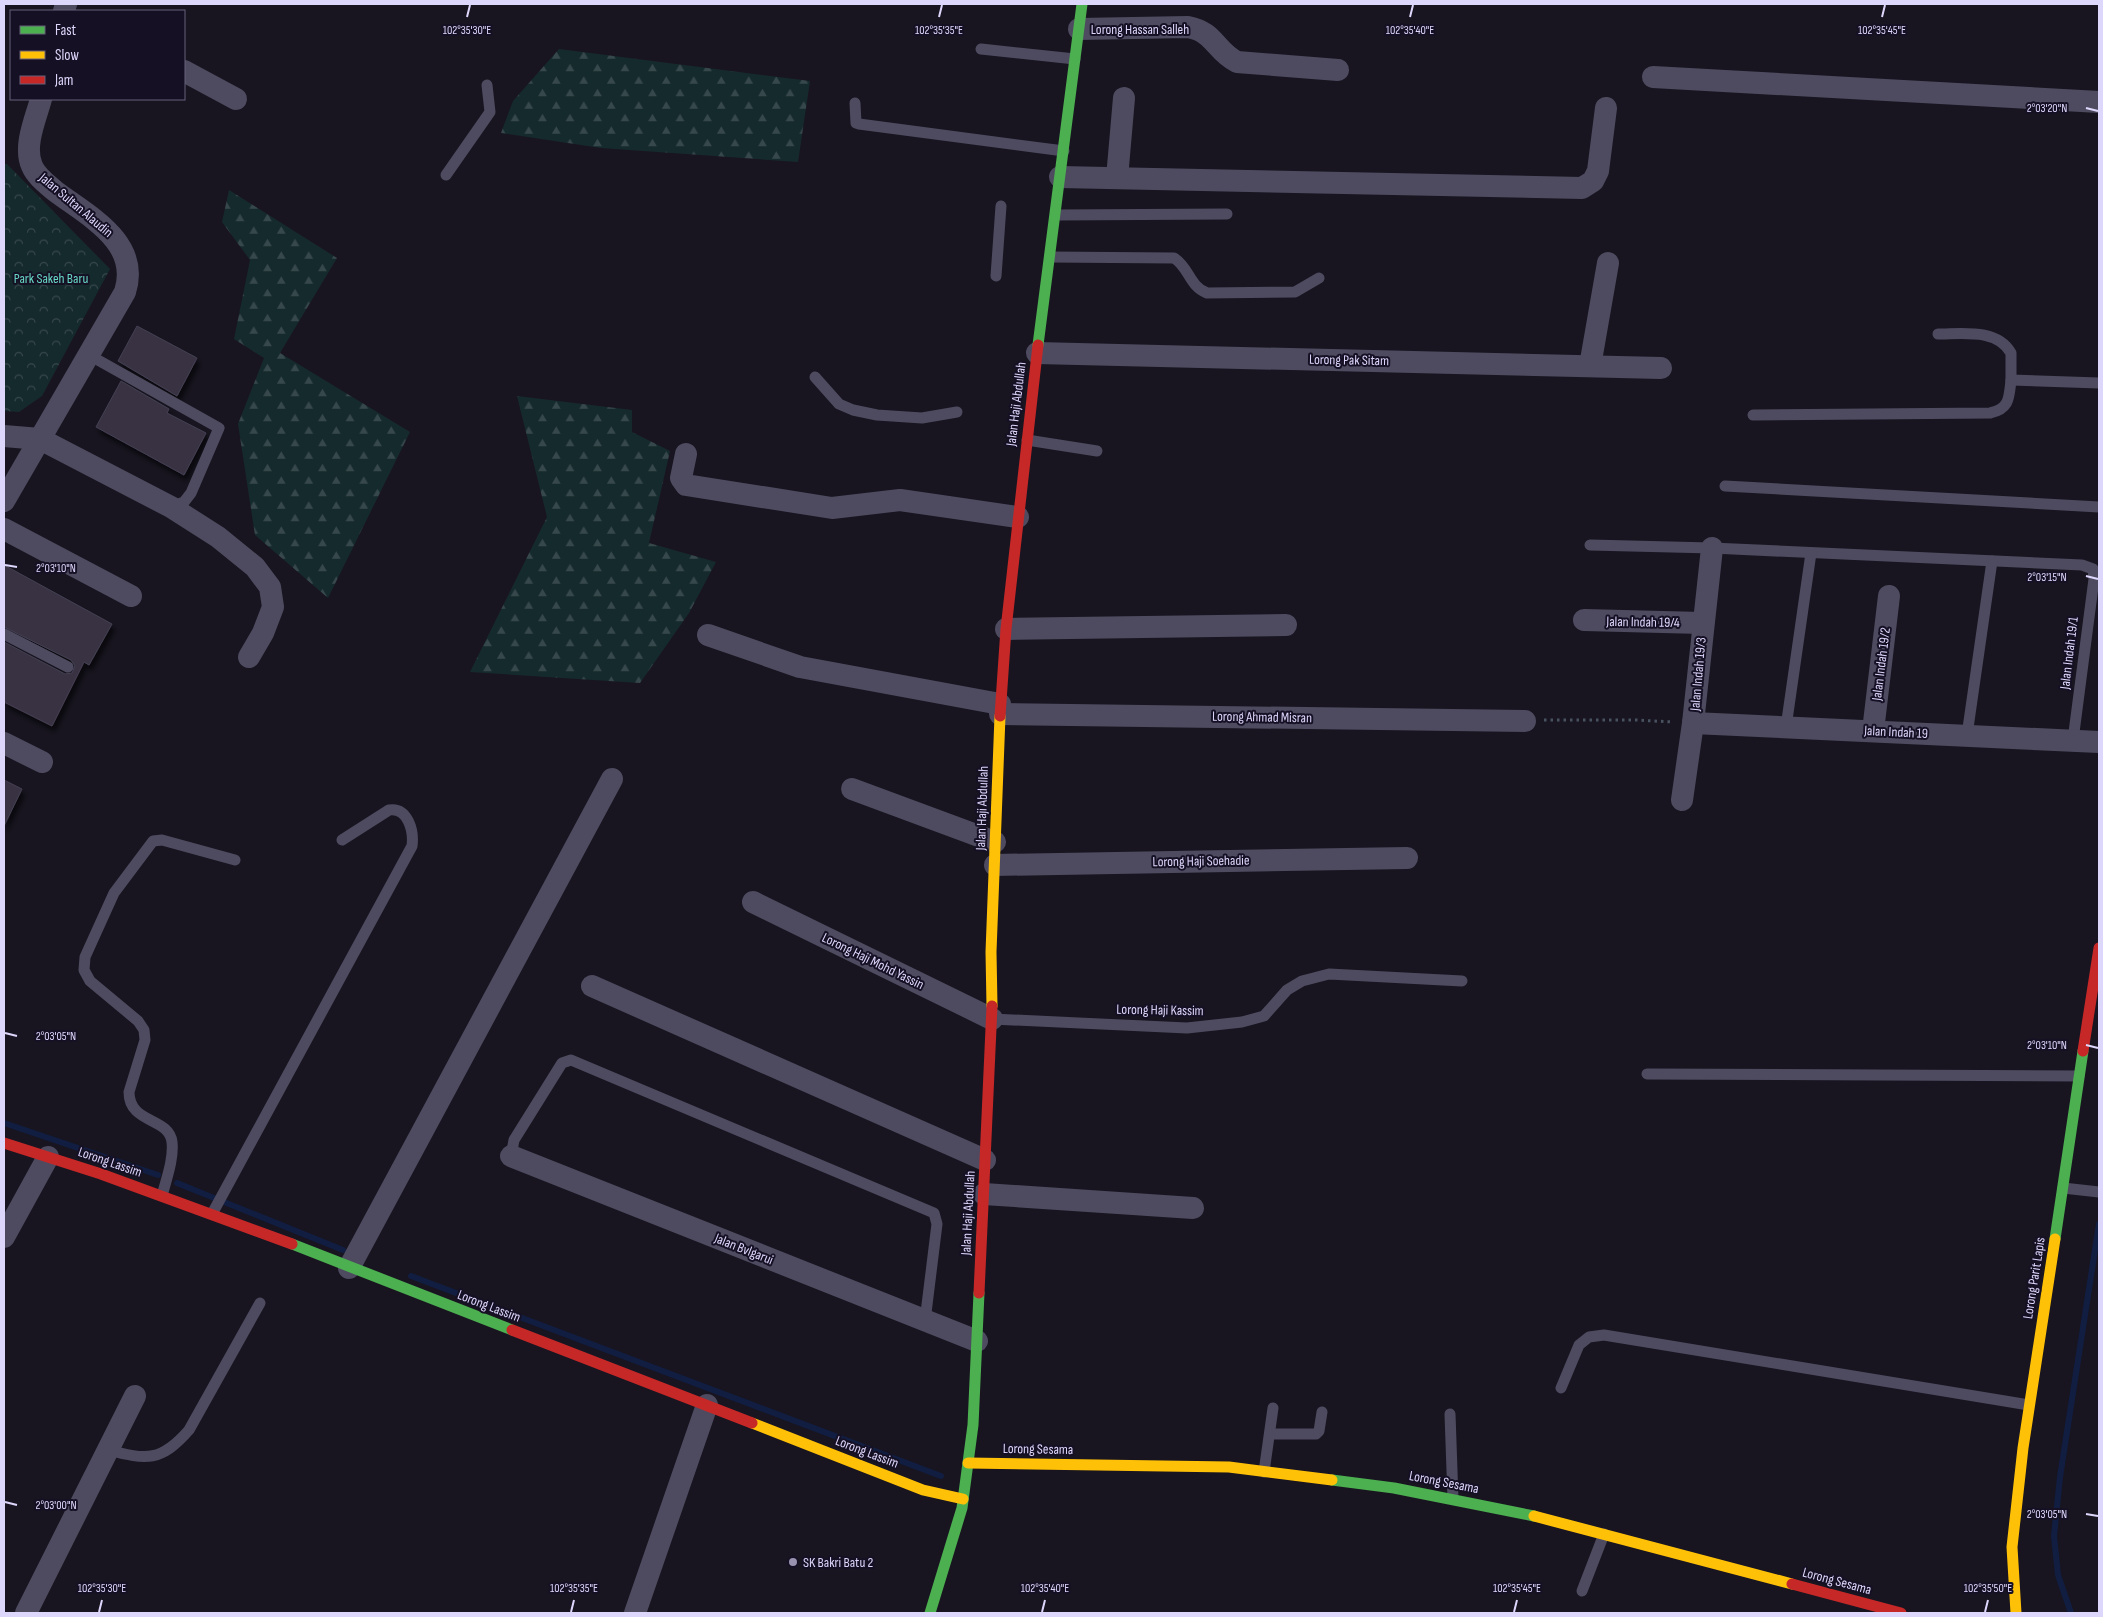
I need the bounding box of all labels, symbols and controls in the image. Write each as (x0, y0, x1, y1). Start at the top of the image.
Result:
legend (10, 10, 185, 100)
text: Fast (55, 21, 77, 40)
street label: Lorong Hassan Salleh (1091, 21, 1189, 38)
text: 102°35'30"E (443, 23, 491, 38)
text: 102°35'35"E (915, 23, 963, 38)
text: 102°35'40"E (1386, 23, 1434, 38)
text: 102°35'45"E (1858, 23, 1906, 38)
text: Slow (55, 46, 79, 65)
text: Jam (54, 71, 73, 90)
text: 2°03'20"N (2027, 101, 2067, 116)
street label: Jalan Sultan Alaudin (35, 169, 116, 241)
park label: Park Sakeh Baru (14, 270, 88, 287)
street label: Lorong Pak Sitam (1309, 351, 1389, 369)
street label: Jalan Haji Abdullah (1002, 361, 1030, 448)
text: 2°03'10"N (36, 561, 76, 576)
text: 2°03'15"N (2027, 570, 2067, 585)
street label: Jalan Indah 19/4 (1605, 613, 1680, 631)
street label: Jalan Indah 19/1 (2056, 616, 2082, 691)
street label: Jalan Indah 19/2 (1868, 626, 1894, 703)
street label: Jalan Indah 19/3 (1686, 636, 1710, 712)
street label: Lorong Ahmad Misran (1212, 708, 1312, 726)
street label: Jalan Indah 19 (1863, 722, 1928, 742)
street label: Jalan Haji Abdullah (972, 765, 992, 852)
street label: Lorong Haji Soehadie (1152, 852, 1250, 870)
street label: Lorong Haji Mohd Yassin (819, 929, 927, 993)
street label: Lorong Haji Kassim (1116, 1001, 1204, 1019)
text: 2°03'05"N (36, 1029, 76, 1044)
text: 2°03'10"N (2027, 1038, 2067, 1053)
street label: Lorong Lassim (76, 1143, 144, 1181)
street label: Jalan Haji Abdullah (957, 1170, 979, 1257)
street label: Jalan Bvlgarui (711, 1229, 776, 1268)
street label: Lorong Parit Lapis (2019, 1236, 2049, 1320)
street label: Lorong Lassim (455, 1286, 523, 1326)
street label: Lorong Lassim (833, 1432, 901, 1472)
street label: Lorong Sesama (1003, 1440, 1073, 1458)
street label: Lorong Sesama (1408, 1467, 1480, 1497)
text: 2°03'00"N (35, 1498, 77, 1513)
text: 2°03'05"N (2027, 1507, 2067, 1522)
place label: SK Bakri Batu 2 (803, 1554, 873, 1571)
marker: SK Bakri Batu 2 (787, 1556, 799, 1568)
street label: Lorong Sesama (1801, 1564, 1873, 1598)
text: 102°35'30"E (78, 1581, 126, 1596)
text: 102°35'35"E (550, 1581, 598, 1596)
text: 102°35'40"E (1021, 1581, 1069, 1596)
text: 102°35'45"E (1493, 1581, 1541, 1596)
text: 102°35'50"E (1964, 1581, 2012, 1596)

